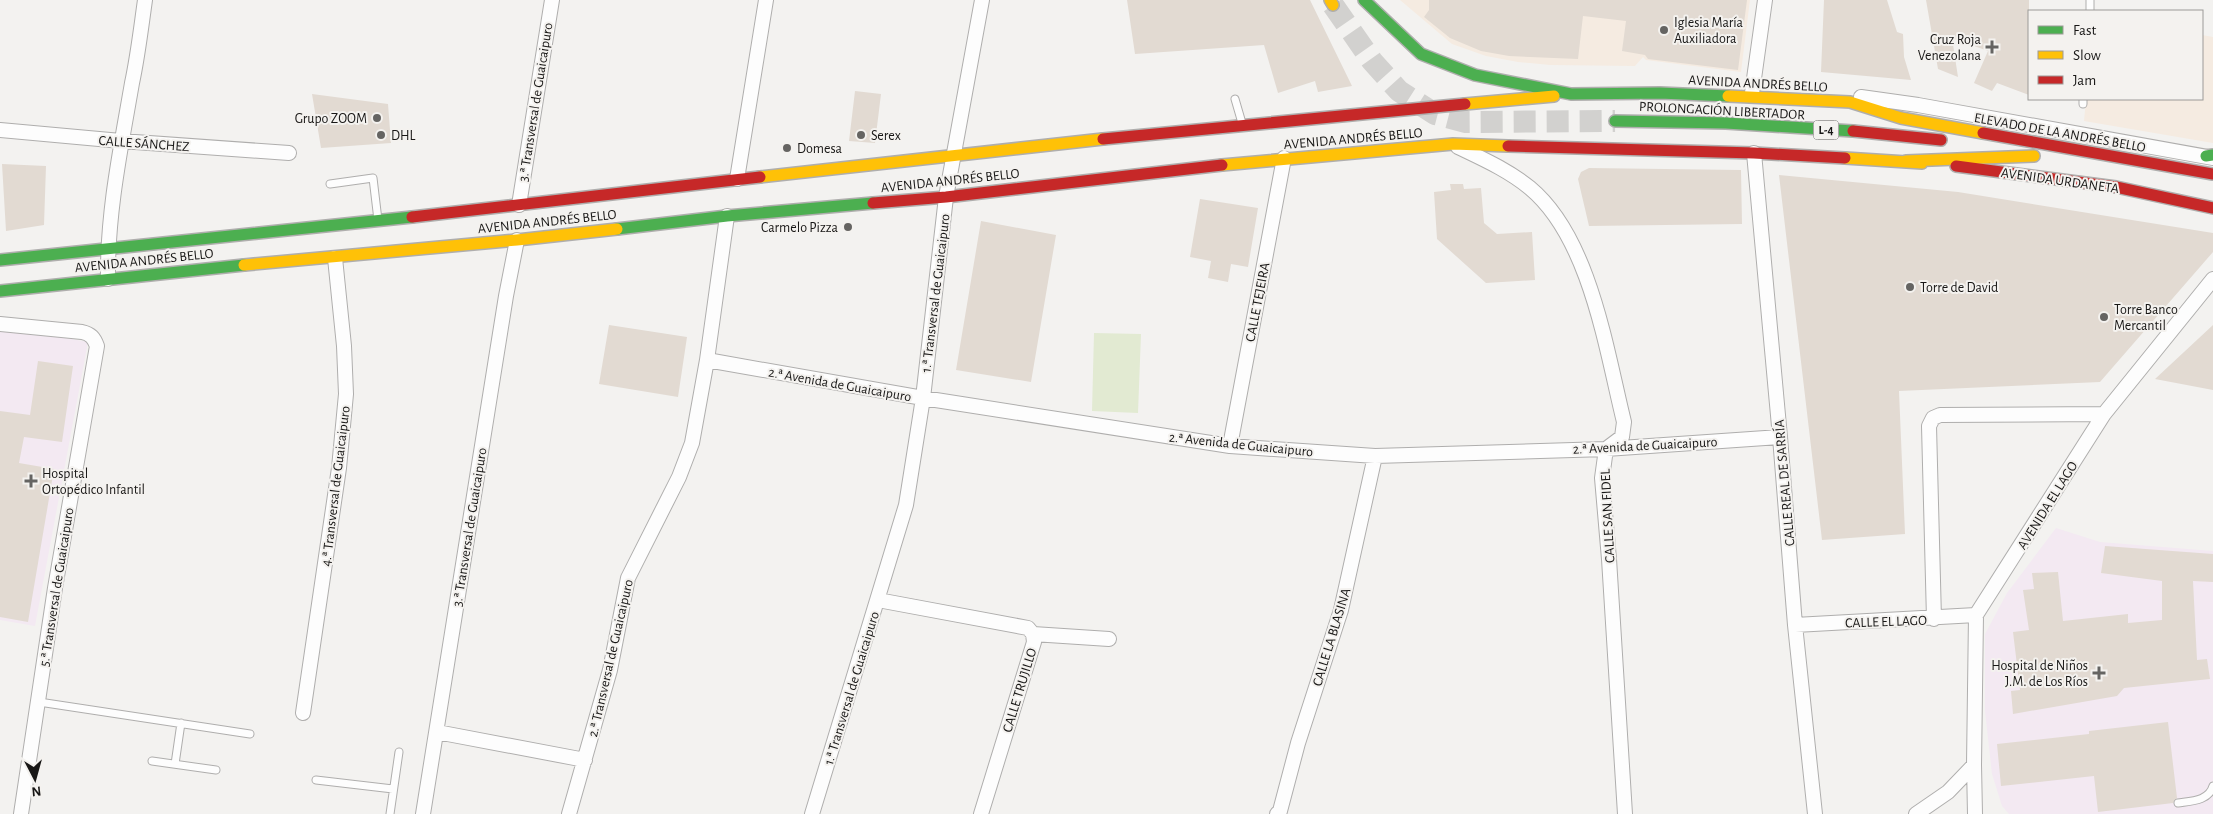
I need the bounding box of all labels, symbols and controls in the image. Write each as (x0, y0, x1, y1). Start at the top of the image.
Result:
legend (2028, 10, 2203, 100)
place label: Iglesia María Auxiliadora (1674, 16, 1744, 46)
street label: 3.ª Transversal de Guaicaipuro (517, 22, 555, 183)
text: Fast (2073, 23, 2097, 38)
marker: Iglesia María Auxiliadora (1658, 24, 1670, 36)
place label: Cruz Roja Venezolana (1918, 33, 1982, 63)
marker: Cruz Roja Venezolana (1985, 40, 1999, 54)
text: Slow (2073, 48, 2101, 63)
street label: AVENIDA ANDRÉS BELLO (1688, 70, 1828, 95)
text: Jam (2073, 73, 2096, 88)
street label: PROLONGACIÓN LIBERTADOR (1639, 97, 1806, 122)
street label: ELEVADO DE LA ANDRÉS BELLO (1973, 108, 2147, 155)
place label: Grupo ZOOM (295, 112, 367, 126)
marker: Grupo ZOOM (371, 112, 383, 124)
road number: L-4 (1814, 120, 1838, 140)
street label: AVENIDA ANDRÉS BELLO (1283, 123, 1423, 152)
marker: DHL (375, 129, 387, 141)
place label: DHL (391, 129, 416, 143)
marker: Serex (855, 129, 867, 141)
place label: Serex (871, 129, 901, 143)
street label: CALLE SÁNCHEZ (98, 131, 190, 154)
marker: Domesa (781, 142, 793, 154)
place label: Domesa (797, 142, 843, 156)
street label: AVENIDA ANDRÉS BELLO (880, 164, 1020, 195)
street label: AVENIDA URDANETA (2000, 166, 2120, 196)
street label: AVENIDA ANDRÉS BELLO (477, 205, 617, 236)
street label: 1.ª Transversal de Guaicaipuro (919, 213, 953, 373)
place label: Carmelo Pizza (761, 221, 839, 235)
marker: Carmelo Pizza (842, 221, 854, 233)
street label: AVENIDA ANDRÉS BELLO (74, 244, 214, 275)
street label: CALLE TEJEIRA (1243, 261, 1273, 343)
marker: Torre de David (1904, 281, 1916, 293)
place label: Torre de David (1920, 281, 1998, 295)
place label: Torre Banco Mercantil (2114, 303, 2178, 333)
marker: Torre Banco Mercantil (2098, 311, 2110, 323)
street label: 2.ª Avenida de Guaicaipuro (767, 366, 912, 404)
street label: 4.ª Transversal de Guaicaipuro (319, 405, 353, 567)
street label: CALLE REAL DE SARRÍA (1769, 419, 1798, 547)
street label: 2.ª Avenida de Guaicaipuro (1168, 430, 1314, 460)
street label: 2.ª Avenida de Guaicaipuro (1572, 435, 1718, 457)
street label: 3.ª Transversal de Guaicaipuro (451, 447, 489, 608)
street label: AVENIDA EL LAGO (2015, 459, 2081, 552)
place label: Hospital Ortopédico Infantil (42, 467, 145, 497)
street label: CALLE SAN FIDEL (1599, 468, 1617, 563)
marker: Hospital Ortopédico Infantil (24, 474, 38, 488)
street label: 5.ª Transversal de Guaicaipuro (37, 507, 76, 668)
street label: 2.ª Transversal de Guaicaipuro (586, 578, 636, 738)
street label: CALLE LA BLASINA (1310, 587, 1354, 688)
street label: 1.ª Transversal de Guaicaipuro (822, 610, 882, 767)
street label: CALLE EL LAGO (1845, 614, 1927, 630)
street label: CALLE TRUJILLO (1000, 646, 1039, 734)
place label: Hospital de Niños J.M. de Los Ríos (1991, 659, 2088, 689)
marker: Hospital de Niños J.M. de Los Ríos (2092, 666, 2106, 680)
north arrow (10, 754, 60, 804)
text: N (31, 783, 42, 798)

